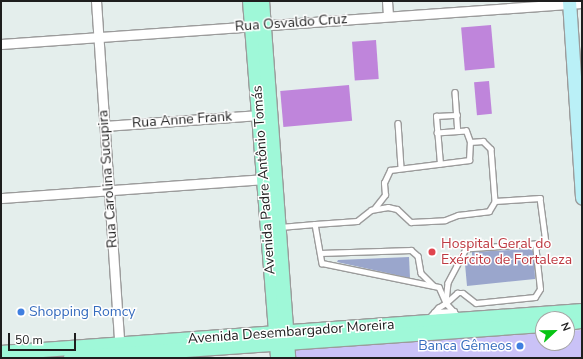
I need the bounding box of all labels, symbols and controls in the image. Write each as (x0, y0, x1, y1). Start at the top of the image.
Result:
street label: Rua Osvaldo Cruz (234, 11, 348, 35)
street label: Avenida Padre Antônio Tomás (249, 85, 279, 275)
street label: Rua Anne Frank (131, 108, 233, 132)
street label: Rua Carolina Sucupira (95, 109, 121, 249)
place label: Hospital Geral do Exército de Fortaleza (441, 236, 572, 268)
marker: Hospital Geral do Exército de Fortaleza (426, 246, 438, 258)
place label: Shopping Romcy (29, 304, 135, 320)
marker: Shopping Romcy (16, 307, 26, 317)
north arrow (535, 311, 575, 351)
street label: Avenida Desembargador Moreira (187, 316, 395, 348)
text: N (557, 320, 574, 333)
scale bar (10, 325, 78, 351)
text: 50 m (15, 332, 43, 348)
place label: Banca Gêmeos (418, 338, 512, 354)
marker: Banca Gêmeos (515, 341, 525, 351)

